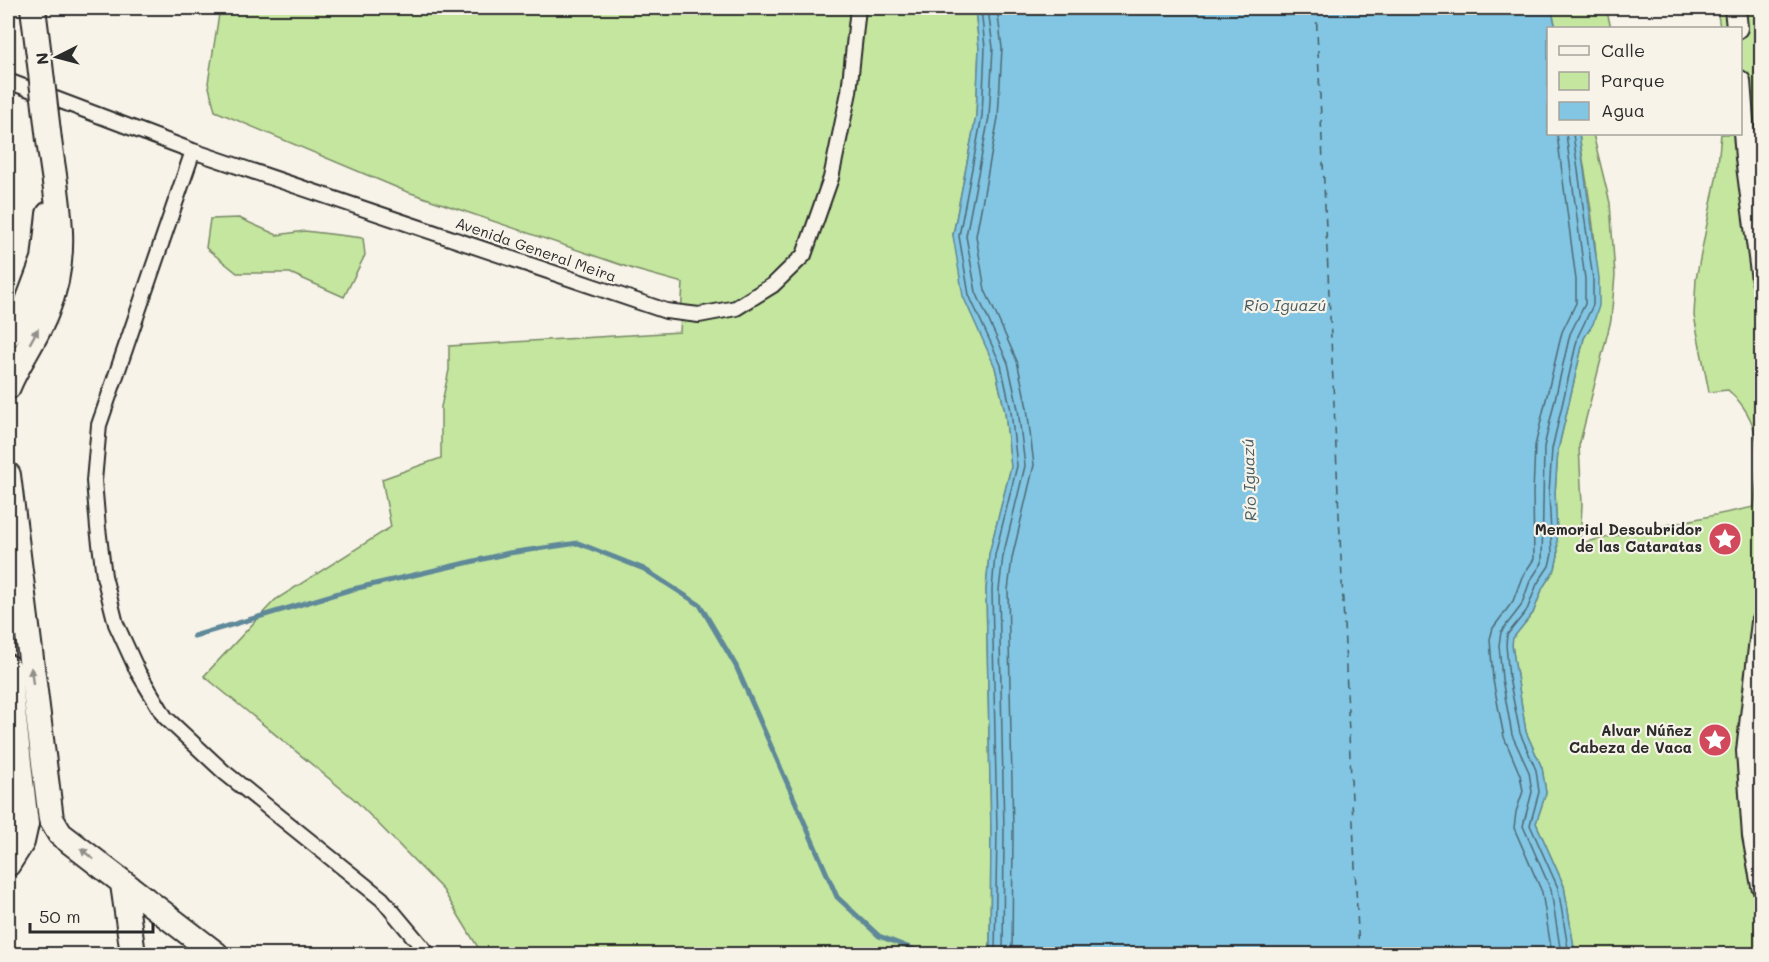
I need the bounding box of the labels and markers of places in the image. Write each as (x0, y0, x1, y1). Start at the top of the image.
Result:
place label: Memorial Descubridor de las Cataratas (1535, 519, 1702, 556)
place icon: Memorial Descubridor de las Cataratas (1707, 521, 1743, 557)
place label: Alvar Núñez Cabeza de Vaca (1569, 720, 1693, 757)
place icon: Alvar Núñez Cabeza de Vaca (1697, 722, 1733, 758)

